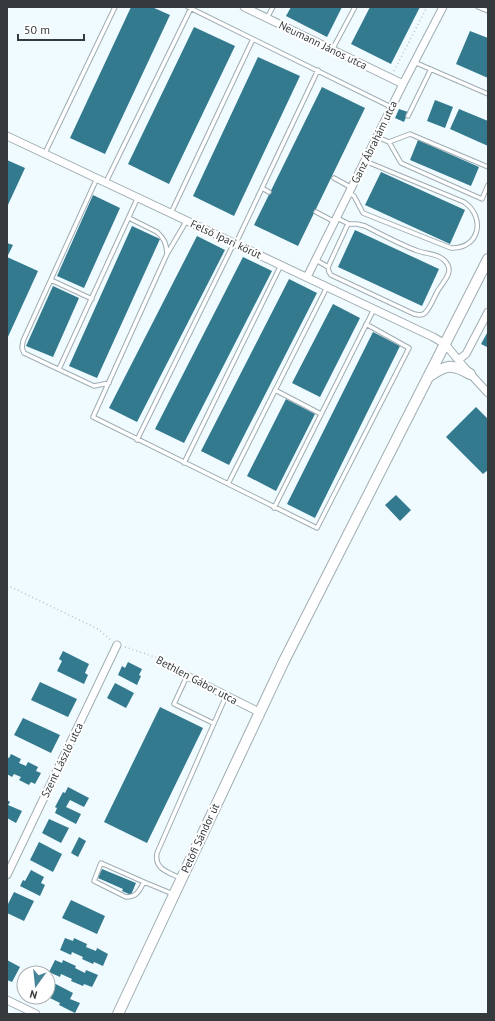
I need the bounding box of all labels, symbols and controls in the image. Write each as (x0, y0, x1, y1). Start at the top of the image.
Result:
scale bar (18, 16, 84, 42)
street label: Neumann János utca (277, 18, 369, 72)
text: 50 m (24, 22, 50, 37)
street label: Ganz Ábrahám utca (348, 98, 400, 186)
street label: Felső Ipari körút (188, 216, 264, 262)
street label: Bethlen Gábor utca (154, 653, 240, 707)
street label: Szent László utca (38, 720, 86, 800)
street label: Petőfi Sándor út (178, 801, 222, 875)
north arrow (16, 965, 56, 1005)
text: N (28, 987, 39, 1002)

